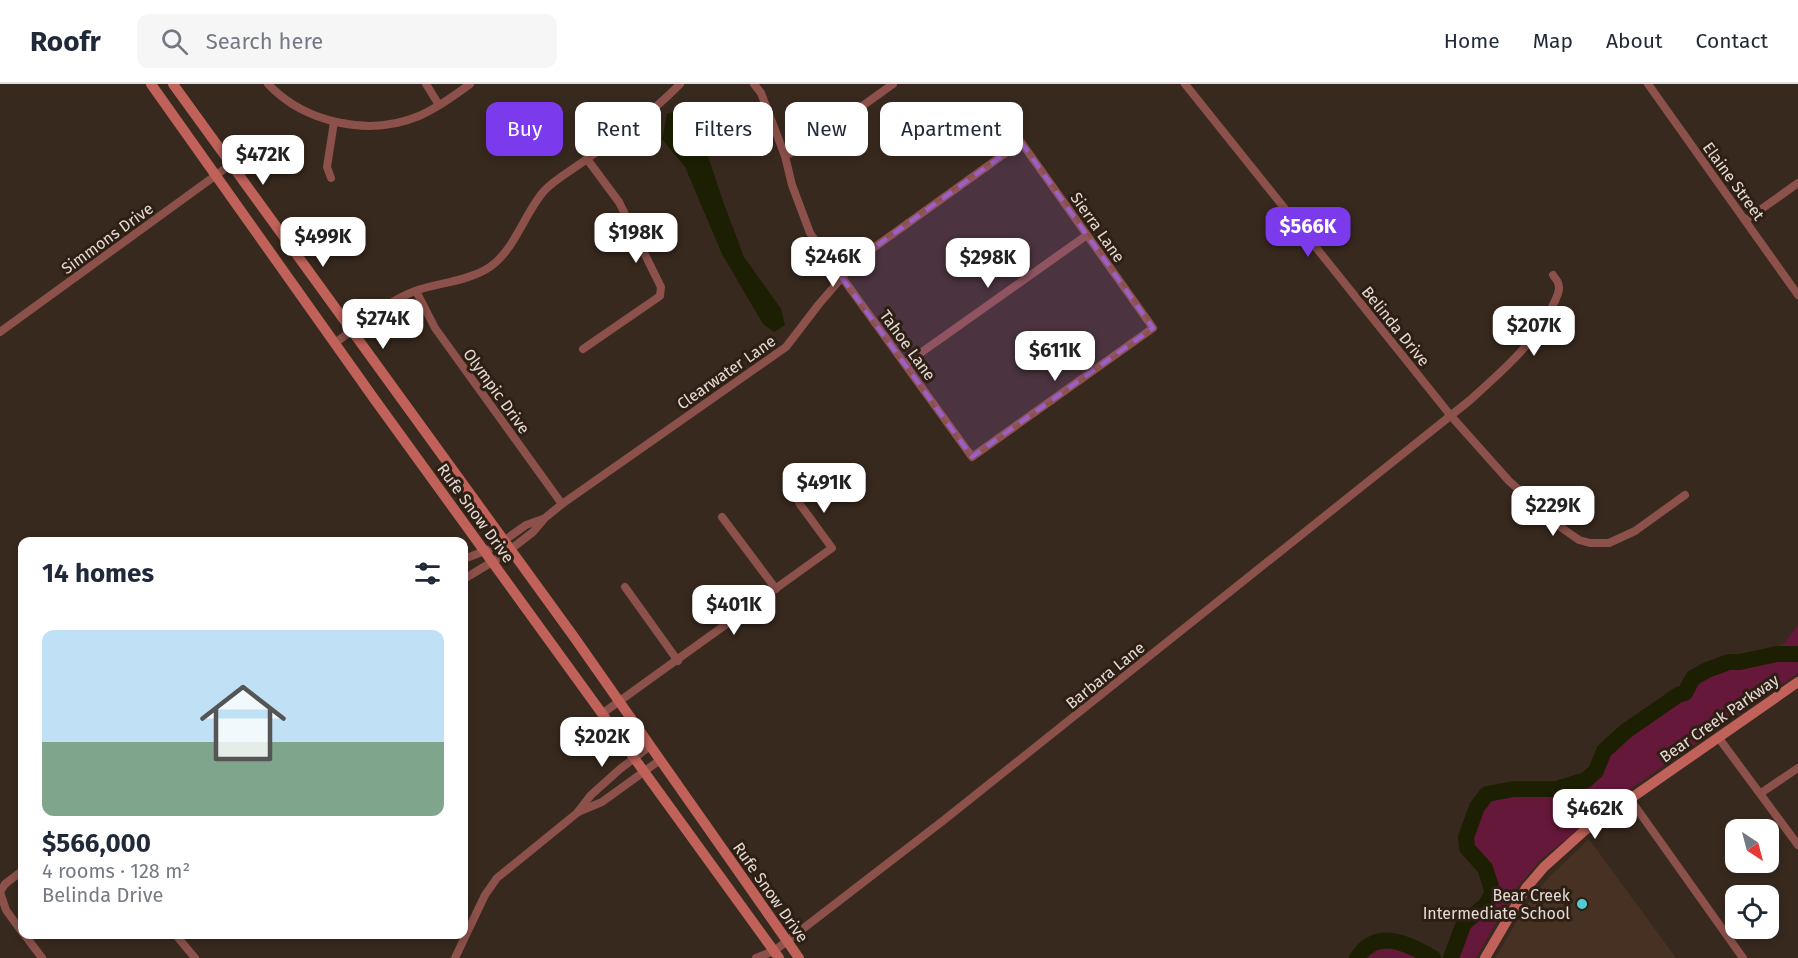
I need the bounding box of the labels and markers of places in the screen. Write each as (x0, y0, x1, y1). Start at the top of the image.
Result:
pin: $472K (221, 135, 305, 186)
pin: $566K (1266, 207, 1350, 258)
pin: $198K (594, 213, 678, 264)
pin: $499K (281, 217, 365, 268)
pin: $246K (791, 237, 875, 288)
pin: $298K (946, 238, 1030, 289)
pin: $274K (341, 299, 425, 350)
pin: $207K (1492, 306, 1576, 357)
pin: $611K (1013, 331, 1097, 382)
pin: $491K (782, 463, 866, 514)
pin: $229K (1511, 486, 1595, 537)
pin: $401K (692, 585, 776, 636)
pin: $202K (560, 717, 644, 768)
pin: $462K (1553, 789, 1637, 840)
place label: Bear Creek Intermediate School (1423, 886, 1571, 923)
marker: Bear Creek Intermediate School (1575, 897, 1589, 911)

